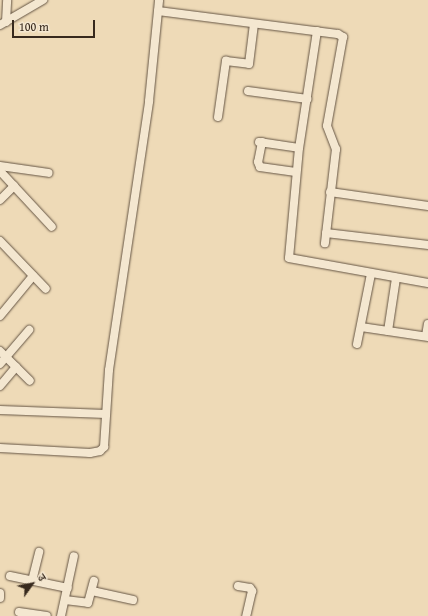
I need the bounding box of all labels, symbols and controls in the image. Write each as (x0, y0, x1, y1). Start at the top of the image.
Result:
scale bar (14, 12, 97, 38)
text: 100 m (19, 18, 49, 35)
north arrow (12, 564, 52, 604)
text: उ (34, 571, 50, 584)

